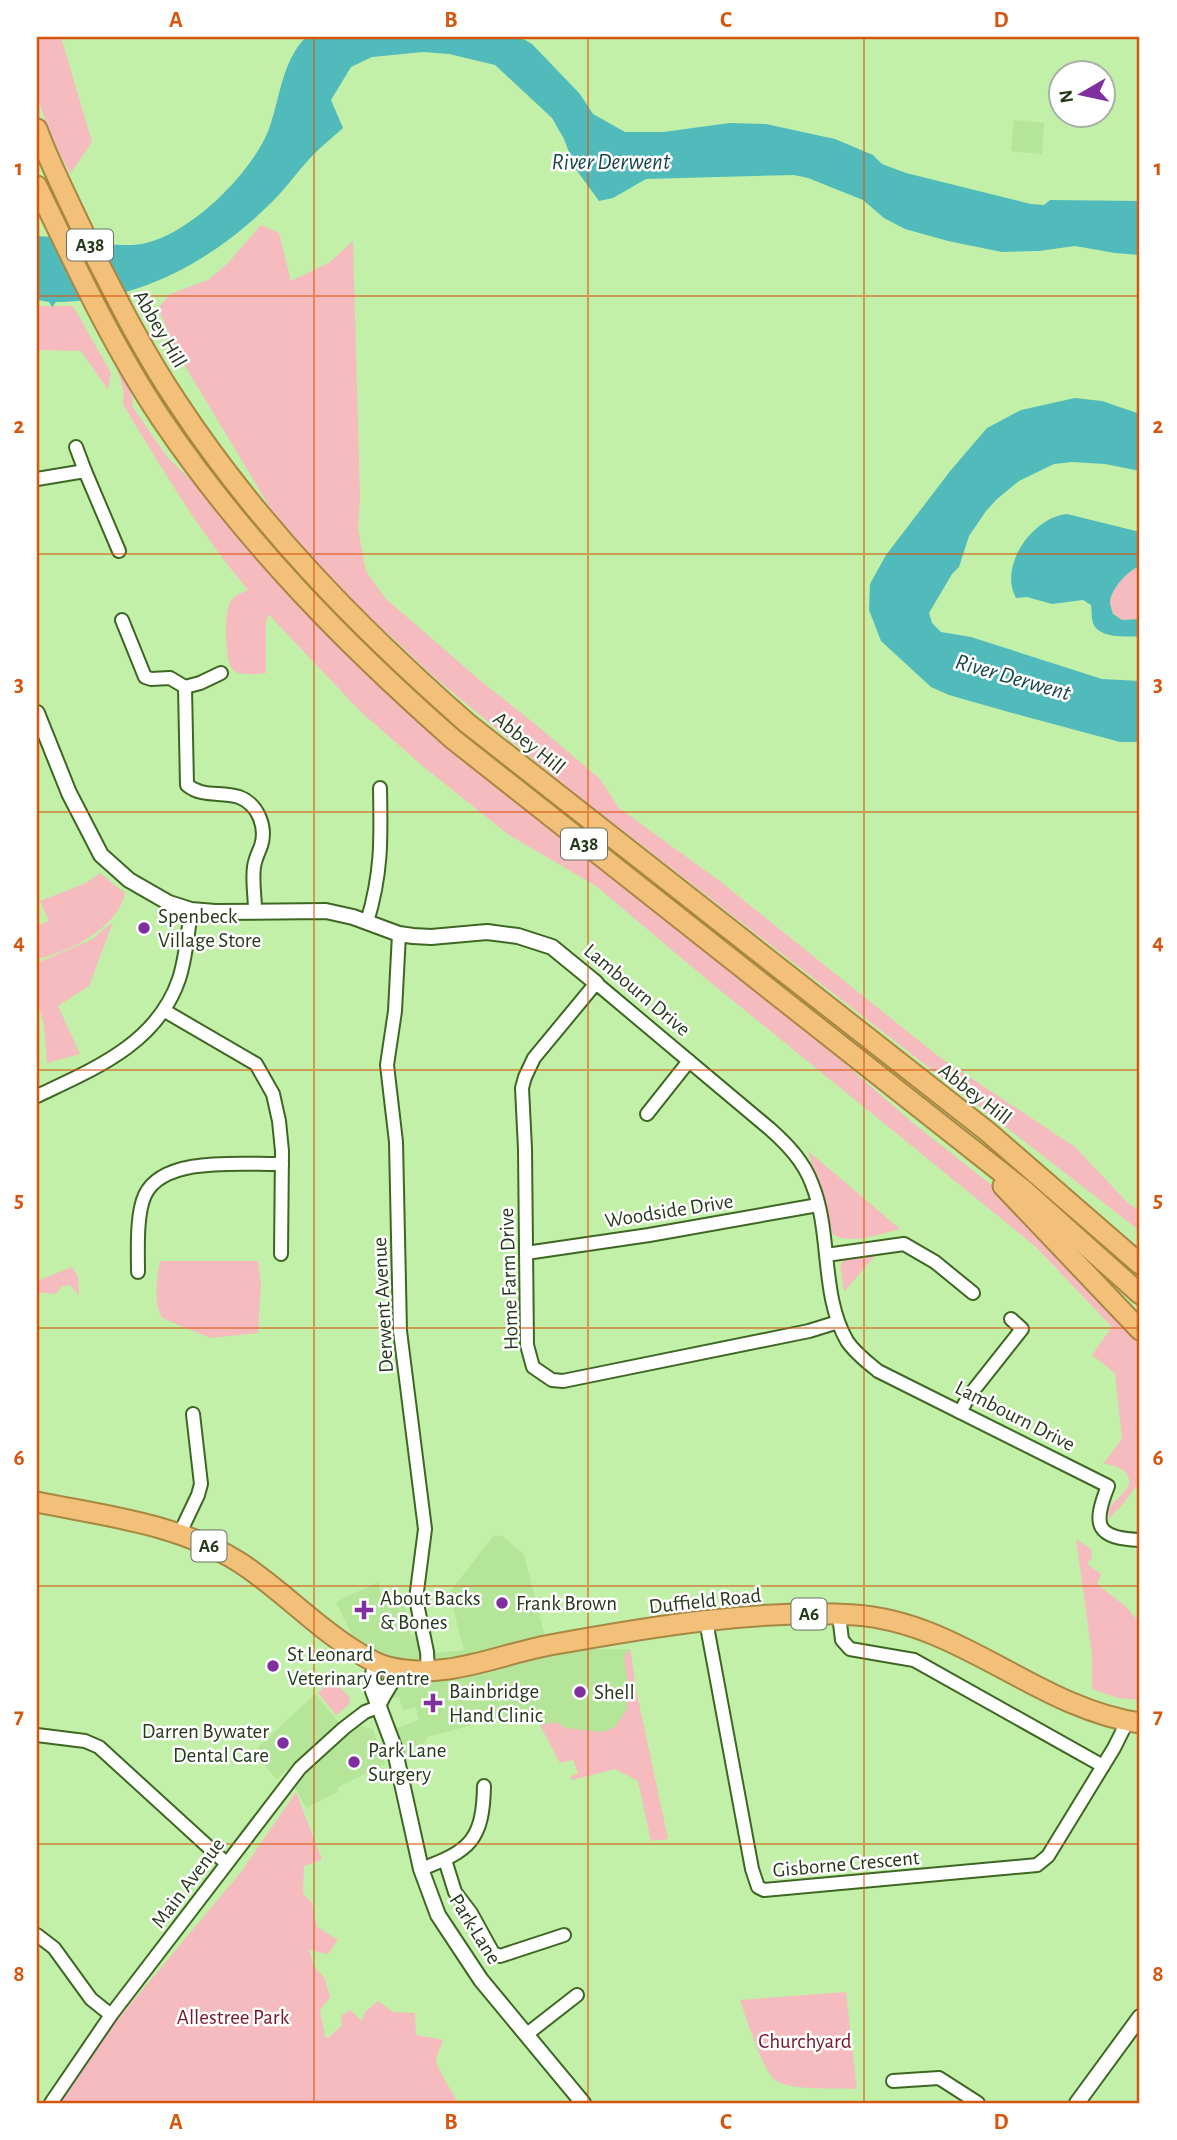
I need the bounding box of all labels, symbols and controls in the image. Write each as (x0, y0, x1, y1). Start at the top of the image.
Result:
text: A (169, 9, 183, 32)
text: B (444, 9, 458, 32)
text: C (720, 9, 732, 32)
text: D (993, 9, 1009, 32)
north arrow (1048, 60, 1118, 130)
text: N (1056, 88, 1077, 104)
water label: River Derwent (552, 151, 671, 174)
text: 1 (15, 157, 23, 180)
text: 1 (1154, 157, 1162, 180)
road number: A38 (67, 230, 113, 260)
street label: Abbey Hill (129, 287, 191, 371)
text: 2 (14, 415, 25, 438)
text: 2 (1153, 415, 1164, 438)
water label: River Derwent (953, 651, 1074, 706)
text: 3 (14, 673, 24, 696)
text: 3 (1153, 673, 1163, 696)
street label: Abbey Hill (489, 708, 569, 778)
road number: A38 (561, 828, 607, 860)
place label: Spenbeck Village Store (158, 906, 261, 951)
marker: Spenbeck Village Store (136, 920, 152, 936)
text: 4 (13, 931, 25, 954)
text: 4 (1152, 931, 1164, 954)
street label: Lambourn Drive (580, 940, 694, 1040)
street label: Abbey Hill (935, 1059, 1015, 1129)
text: 5 (14, 1189, 24, 1212)
text: 5 (1153, 1189, 1163, 1212)
street label: Woodside Drive (603, 1190, 735, 1232)
street label: Home Farm Drive (496, 1207, 522, 1351)
street label: Derwent Avenue (369, 1237, 397, 1373)
street label: Lambourn Drive (952, 1377, 1078, 1455)
text: 6 (13, 1447, 25, 1470)
text: 6 (1152, 1447, 1164, 1470)
road number: A6 (192, 1530, 227, 1562)
street label: Duffield Road (648, 1585, 762, 1617)
place label: About Backs & Bones (380, 1588, 481, 1633)
place label: Frank Brown (516, 1593, 617, 1614)
marker: Frank Brown (494, 1595, 510, 1611)
road number: A6 (792, 1598, 826, 1630)
marker: About Backs & Bones (354, 1600, 374, 1620)
place label: St Leonard Veterinary Centre (287, 1644, 430, 1689)
marker: St Leonard Veterinary Centre (265, 1658, 281, 1674)
place label: Bainbridge Hand Clinic (449, 1681, 543, 1726)
place label: Shell (594, 1682, 635, 1703)
marker: Shell (572, 1684, 588, 1700)
marker: Bainbridge Hand Clinic (423, 1693, 443, 1713)
text: 7 (14, 1705, 24, 1728)
text: 7 (1153, 1705, 1163, 1728)
place label: Darren Bywater Dental Care (142, 1721, 269, 1766)
marker: Darren Bywater Dental Care (275, 1735, 291, 1751)
place label: Park Lane Surgery (368, 1740, 446, 1785)
marker: Park Lane Surgery (346, 1754, 362, 1770)
street label: Main Avenue (148, 1834, 228, 1932)
street label: Gisborne Crescent (772, 1847, 920, 1881)
street label: Park Lane (445, 1890, 505, 1968)
text: 8 (13, 1963, 25, 1986)
text: 8 (1152, 1963, 1164, 1986)
park label: Allestree Park (177, 2007, 290, 2028)
park label: Churchyard (758, 2031, 852, 2052)
text: A (169, 2111, 183, 2134)
text: B (444, 2111, 458, 2134)
text: C (720, 2111, 732, 2134)
text: D (993, 2111, 1009, 2134)

